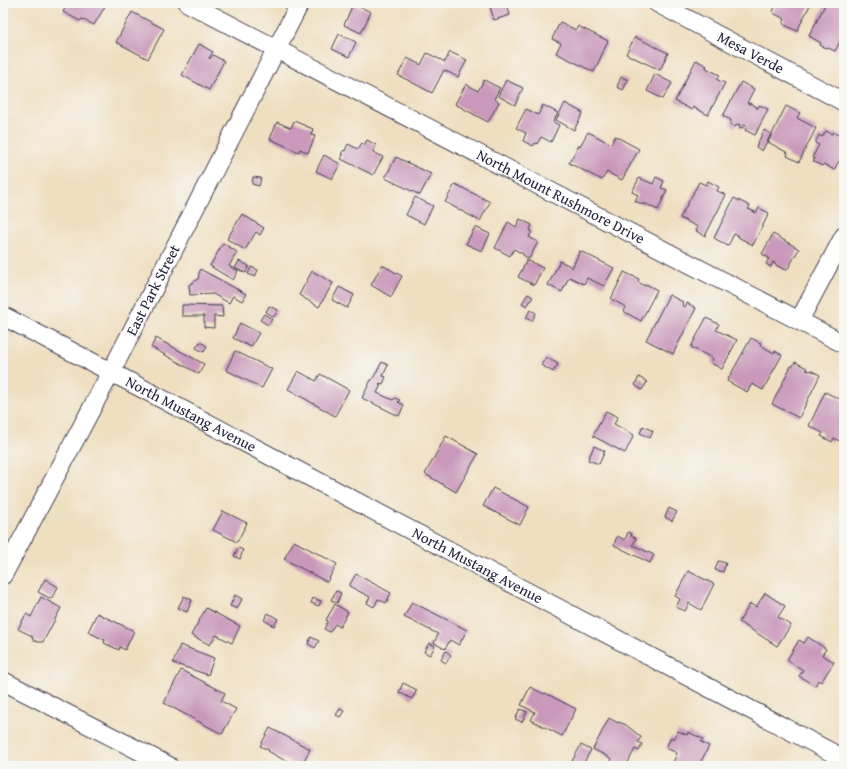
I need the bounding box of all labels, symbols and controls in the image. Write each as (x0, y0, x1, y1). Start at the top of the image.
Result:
street label: Mesa Verde (714, 26, 788, 78)
street label: North Mount Rushmore Drive (473, 144, 649, 249)
street label: East Park Street (120, 240, 185, 339)
street label: North Mustang Avenue (122, 371, 260, 457)
street label: North Mustang Avenue (409, 522, 547, 608)

